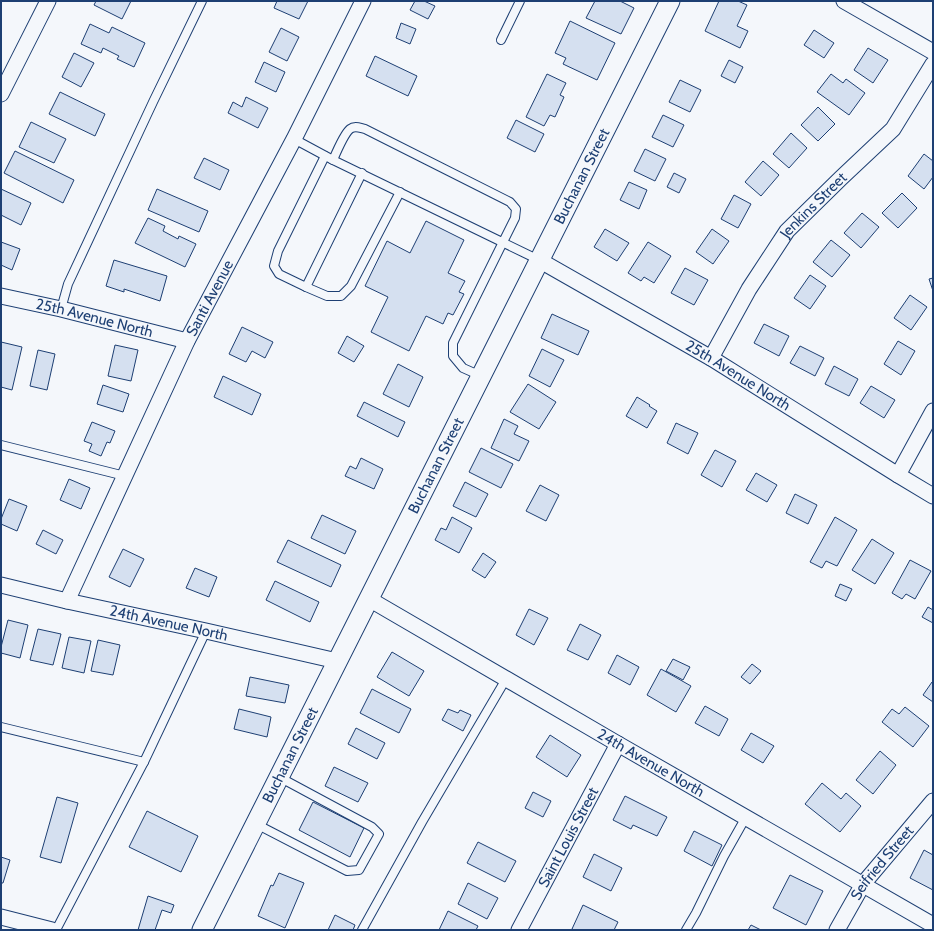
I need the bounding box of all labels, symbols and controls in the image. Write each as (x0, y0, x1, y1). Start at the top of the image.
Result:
street label: Buchanan Street (550, 125, 613, 227)
street label: Jenkins Street (776, 168, 850, 242)
street label: Santi Avenue (182, 257, 237, 339)
street label: 25th Avenue North (34, 295, 155, 341)
street label: 25th Avenue North (682, 336, 794, 414)
street label: Buchanan Street (404, 415, 468, 516)
street label: 24th Avenue North (108, 601, 230, 645)
street label: Buchanan Street (259, 704, 322, 806)
street label: 24th Avenue North (594, 725, 708, 801)
street label: Saint Louis Street (534, 784, 602, 890)
street label: Seifried Street (847, 822, 917, 903)

